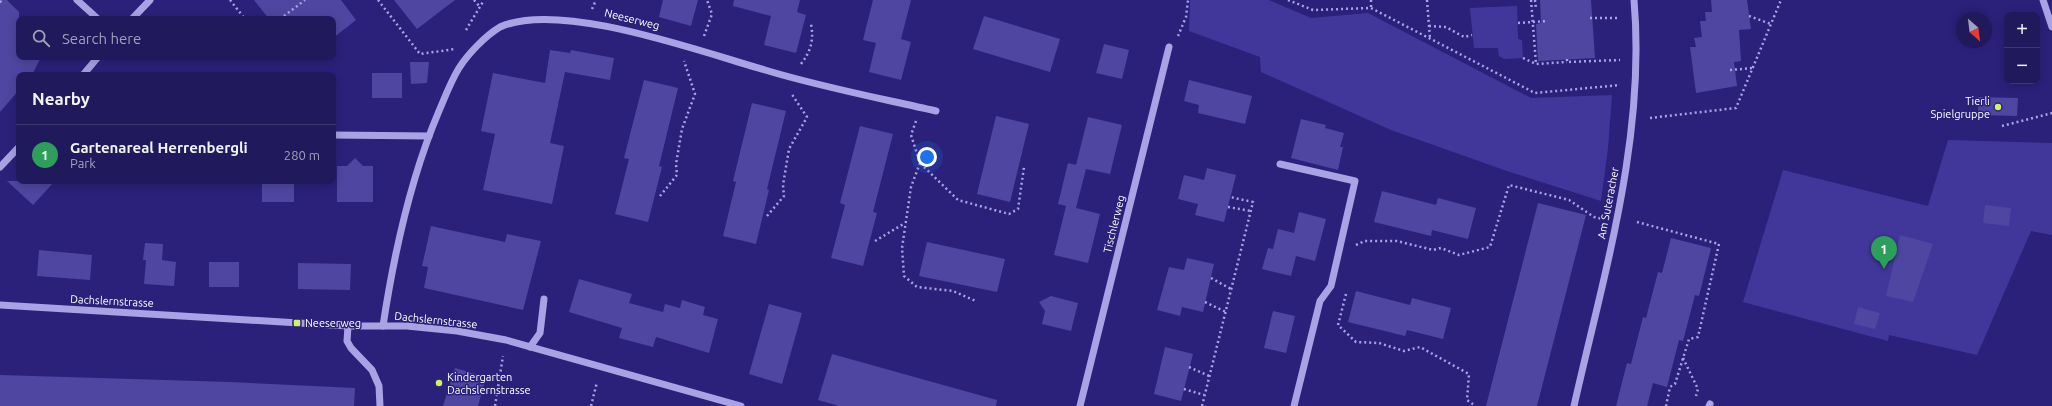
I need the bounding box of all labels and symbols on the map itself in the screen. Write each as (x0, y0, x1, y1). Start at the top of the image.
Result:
street label: Neeserweg (603, 6, 661, 32)
north arrow (1956, 12, 1992, 48)
place label: Tierli Spielgruppe (1930, 95, 1990, 120)
marker: Tierli Spielgruppe (1993, 102, 2003, 112)
your location (917, 147, 937, 167)
street label: Am Suteracher (1595, 165, 1621, 240)
street label: Tischlerweg (1101, 194, 1127, 254)
pin: 1 (1871, 236, 1897, 269)
street label: Dachslernstrasse (70, 293, 154, 309)
street label: Dachslernstrasse (394, 310, 478, 330)
place label: Neeserweg (305, 317, 361, 329)
marker: Neeserweg (292, 318, 302, 328)
place label: Kindergarten Dachslernstrasse (447, 371, 531, 396)
marker: Kindergarten Dachslernstrasse (434, 378, 444, 388)

